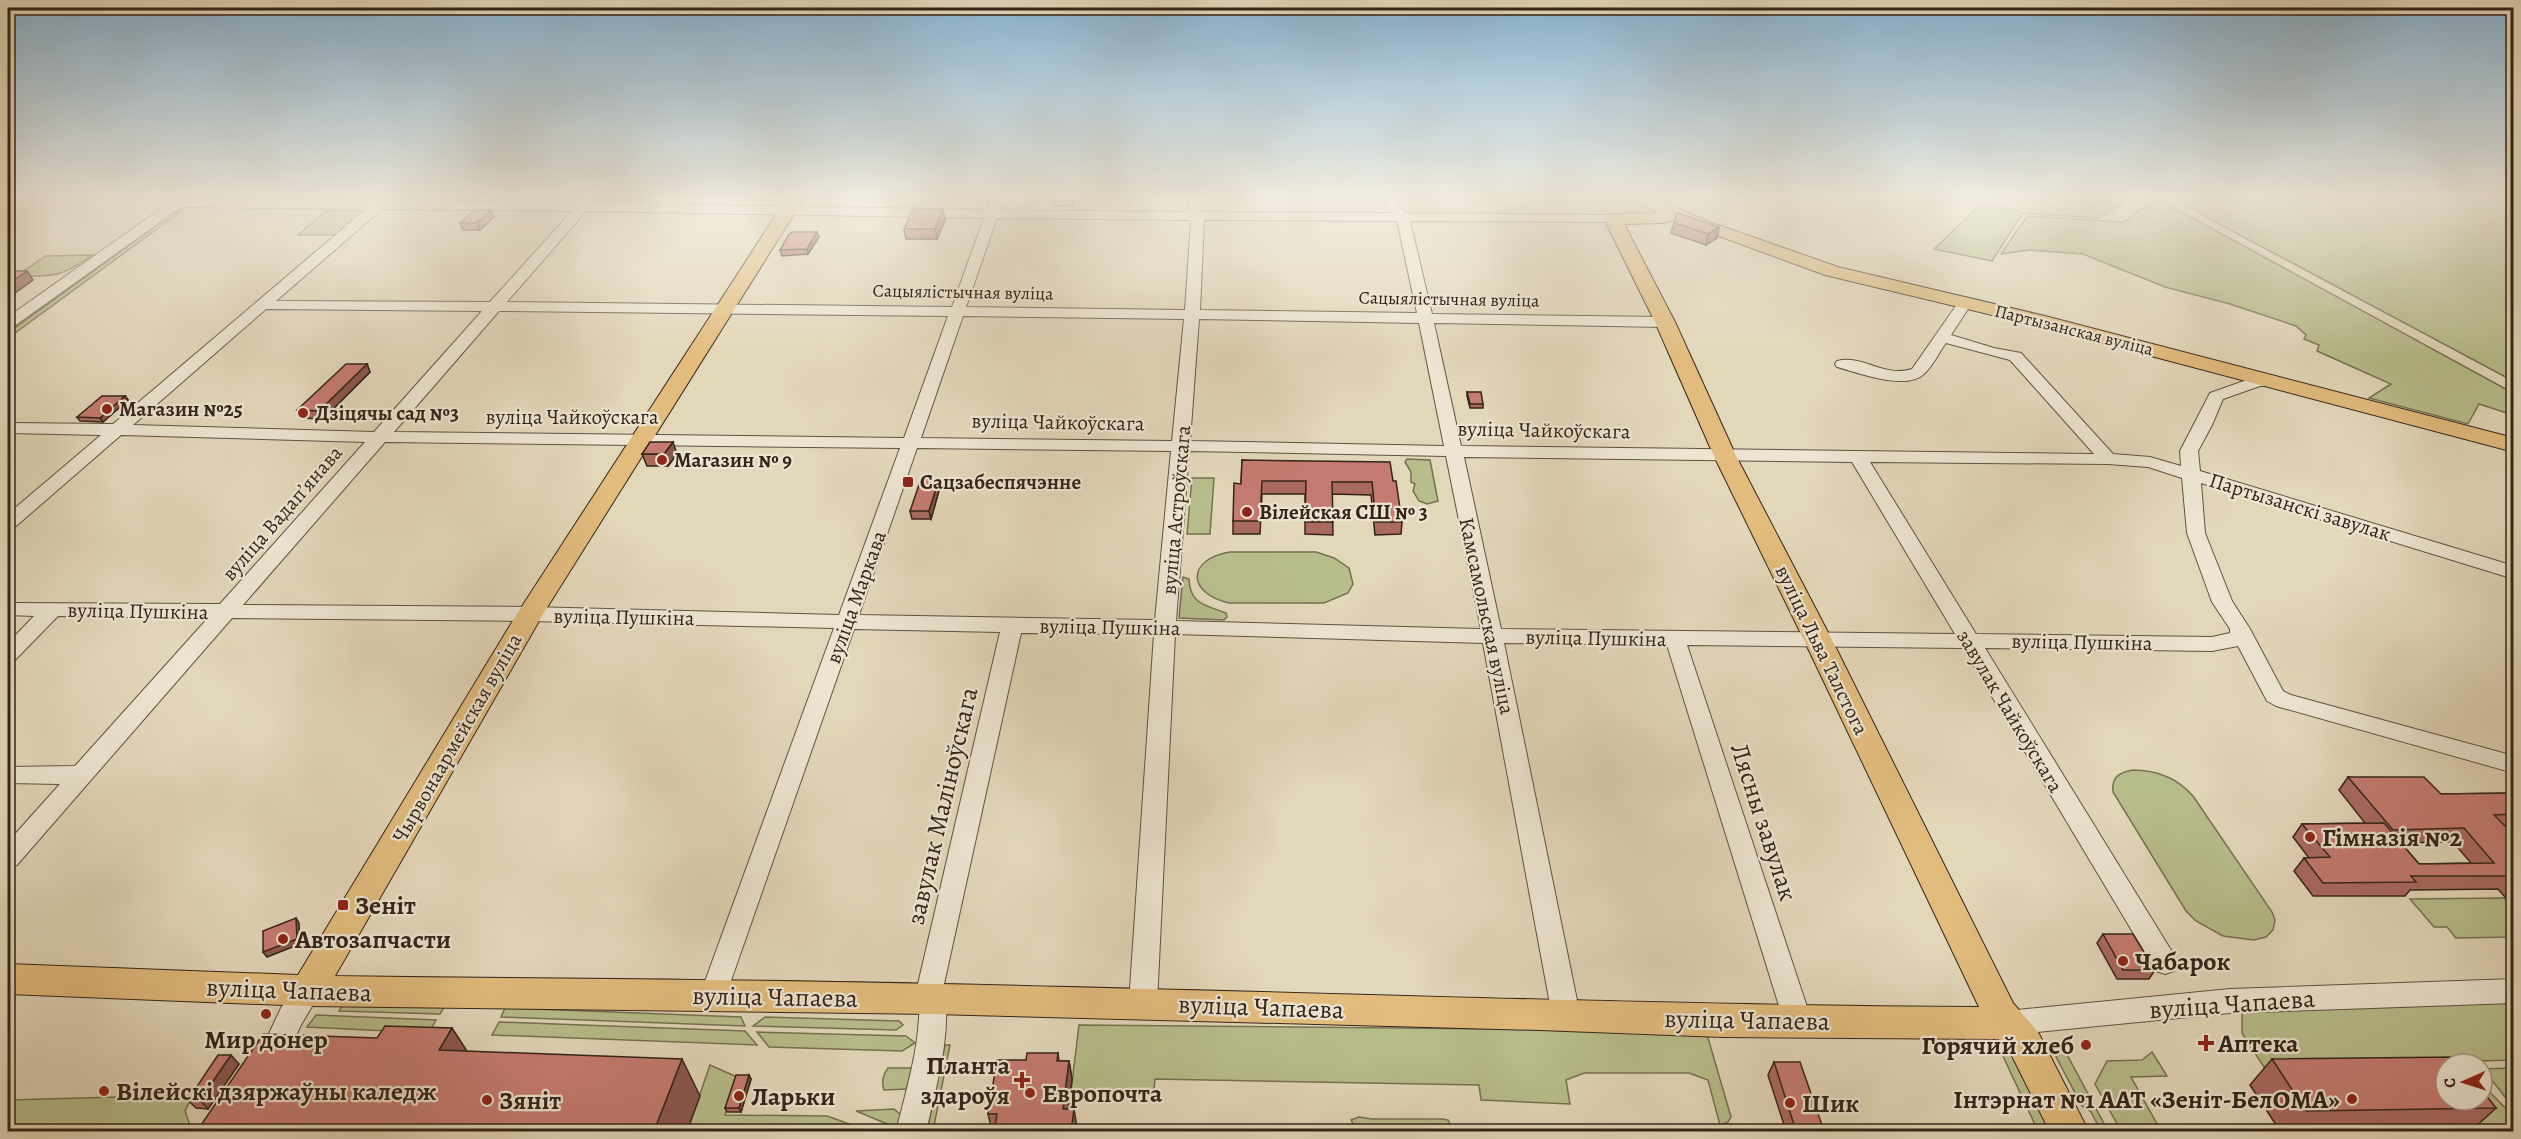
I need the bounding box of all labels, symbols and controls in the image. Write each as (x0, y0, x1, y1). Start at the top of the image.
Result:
street label: Сацыялістычная вуліца (872, 278, 1054, 306)
street label: Сацыялістычная вуліца (1358, 285, 1540, 313)
street label: Партызанская вуліца (1992, 299, 2157, 362)
place label: Магазин №25 (119, 395, 243, 423)
place label: Дзіцячы сад №3 (315, 399, 459, 427)
marker: Магазин №25 (100, 402, 114, 416)
street label: вуліца Чайкоўскага (485, 403, 659, 431)
marker: Дзіцячы сад №3 (296, 406, 310, 420)
street label: вуліца Чайкоўскага (971, 406, 1145, 438)
street label: вуліца Чайкоўскага (1457, 414, 1631, 446)
street label: вуліца Астроўскага (1155, 424, 1197, 596)
street label: вуліца Вадапʼянава (215, 439, 349, 587)
place label: Магазин № 9 (674, 446, 792, 474)
marker: Магазин № 9 (655, 453, 669, 467)
street label: Партызанскі завулак (2206, 466, 2394, 548)
place label: Сацзабеспячэнне (920, 468, 1081, 496)
marker: Сацзабеспячэнне (901, 475, 915, 489)
place label: Вілейская СШ № 3 (1259, 498, 1428, 526)
marker: Вілейская СШ № 3 (1240, 505, 1254, 519)
street label: Камсамольская вуліца (1452, 515, 1522, 717)
street label: вуліца Маркава (819, 526, 893, 667)
street label: вуліца Льва Талстога (1769, 560, 1875, 740)
street label: вуліца Пушкіна (67, 596, 209, 626)
street label: вуліца Пушкіна (553, 602, 695, 632)
street label: вуліца Пушкіна (1039, 612, 1181, 642)
street label: вуліца Пушкіна (1525, 623, 1667, 653)
street label: завулак Чайкоўскага (1950, 624, 2070, 798)
street label: вуліца Пушкіна (2011, 627, 2153, 657)
street label: Чырвонаармейская вуліца (386, 628, 529, 848)
street label: завулак Маліноўскага (898, 684, 986, 928)
street label: Лясны завулак (1722, 739, 1806, 905)
place label: Гімназія №2 (2322, 820, 2463, 855)
marker: Гімназія №2 (2303, 830, 2317, 844)
place label: Зеніт (355, 888, 416, 923)
marker: Зеніт (336, 898, 350, 912)
place label: Автозапчасти (294, 922, 451, 957)
marker: Автозапчасти (276, 932, 290, 946)
place label: Чабарок (2135, 944, 2231, 979)
marker: Чабарок (2116, 954, 2130, 968)
street label: вуліца Чапаева (205, 970, 373, 1010)
street label: вуліца Чапаева (692, 978, 858, 1016)
street label: вуліца Чапаева (2148, 981, 2316, 1027)
street label: вуліца Чапаева (1177, 987, 1345, 1027)
street label: вуліца Чапаева (1664, 1001, 1830, 1039)
marker: Мир донер (259, 1007, 273, 1021)
place label: Мир донер (204, 1022, 328, 1057)
place label: Аптека (2217, 1026, 2299, 1061)
place label: Горячий хлеб (1921, 1028, 2074, 1063)
marker: Аптека (2199, 1036, 2213, 1050)
marker: Горячий хлеб (2079, 1038, 2093, 1052)
place label: Планта здароўя (921, 1048, 1011, 1113)
north arrow (2434, 1052, 2494, 1112)
marker: Планта здароўя (1015, 1073, 1029, 1087)
place label: Вілейскі дзяржаўны каледж (116, 1074, 437, 1109)
place label: Европочта (1042, 1076, 1163, 1111)
text: С (2439, 1077, 2461, 1088)
place label: Ларьки (751, 1079, 836, 1114)
place label: Інтэрнат №1 ААТ «Зеніт-БелОМА» (1953, 1082, 2340, 1117)
place label: Зяніт (499, 1083, 561, 1118)
marker: Вілейскі дзяржаўны каледж (97, 1084, 111, 1098)
marker: Европочта (1023, 1086, 1037, 1100)
place label: Шик (1802, 1086, 1859, 1121)
marker: Ларьки (732, 1089, 746, 1103)
marker: Інтэрнат №1 ААТ «Зеніт-БелОМА» (2345, 1092, 2359, 1106)
marker: Зяніт (480, 1093, 494, 1107)
marker: Шик (1783, 1096, 1797, 1110)

